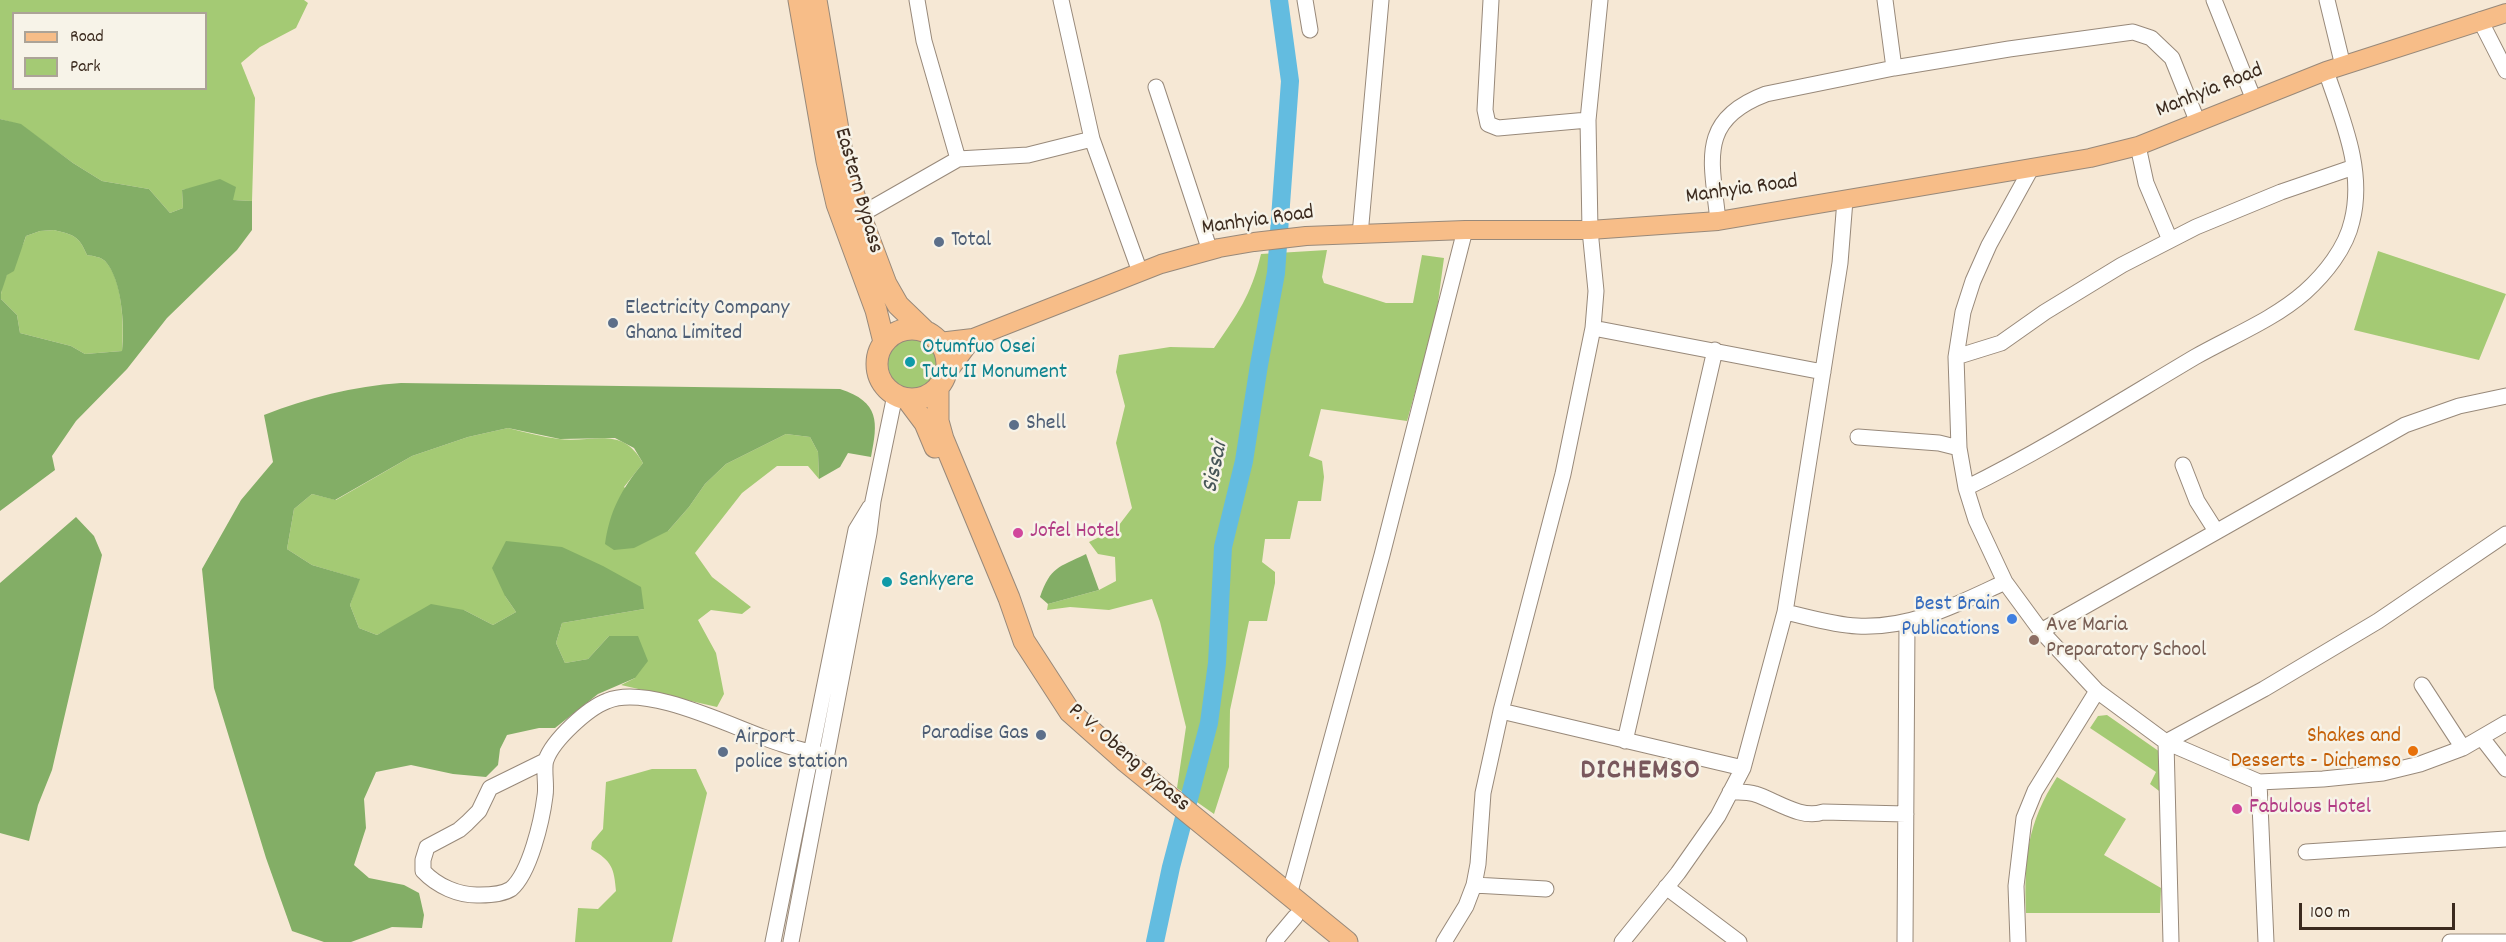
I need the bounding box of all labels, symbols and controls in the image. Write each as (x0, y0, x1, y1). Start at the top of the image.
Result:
legend (12, 12, 207, 90)
text: Road (70, 25, 104, 50)
text: Park (70, 55, 101, 80)
street label: Manhyia Road (2153, 59, 2267, 125)
street label: Eastern Bypass (827, 125, 887, 257)
street label: Manhyia Road (1684, 170, 1800, 212)
street label: Manhyia Road (1200, 201, 1316, 243)
place label: Total (951, 229, 991, 255)
marker: Total (932, 235, 946, 249)
place label: Electricity Company Ghana Limited (625, 297, 789, 348)
marker: Electricity Company Ghana Limited (606, 316, 620, 330)
place label: Otumfuo Osei Tutu II Monument (922, 336, 1067, 388)
marker: Otumfuo Osei Tutu II Monument (903, 355, 917, 369)
place label: Shell (1026, 412, 1066, 438)
marker: Shell (1007, 418, 1021, 432)
water label: Sissai (1198, 440, 1236, 496)
place label: Jofel Hotel (1030, 520, 1120, 546)
marker: Jofel Hotel (1011, 526, 1025, 540)
place label: Senkyere (899, 569, 974, 595)
marker: Senkyere (880, 575, 894, 589)
place label: Best Brain Publications (1901, 593, 2000, 644)
marker: Best Brain Publications (2005, 612, 2019, 626)
place label: Ave Maria Preparatory School (2046, 614, 2206, 666)
marker: Ave Maria Preparatory School (2027, 633, 2041, 647)
street label: P. V. Obeng Bypass (1062, 699, 1194, 819)
place label: Paradise Gas (921, 722, 1029, 748)
place label: Shakes and Desserts - Dichemso (2230, 725, 2401, 776)
place label: Airport police station (735, 726, 848, 778)
marker: Paradise Gas (1034, 728, 1048, 742)
marker: Shakes and Desserts - Dichemso (2406, 744, 2420, 758)
marker: Airport police station (716, 745, 730, 759)
district label: DICHEMSO (1581, 756, 1701, 790)
place label: Fabulous Hotel (2249, 796, 2371, 822)
marker: Fabulous Hotel (2230, 802, 2244, 816)
scale bar (2302, 891, 2458, 929)
text: 100 m (2310, 901, 2350, 926)

